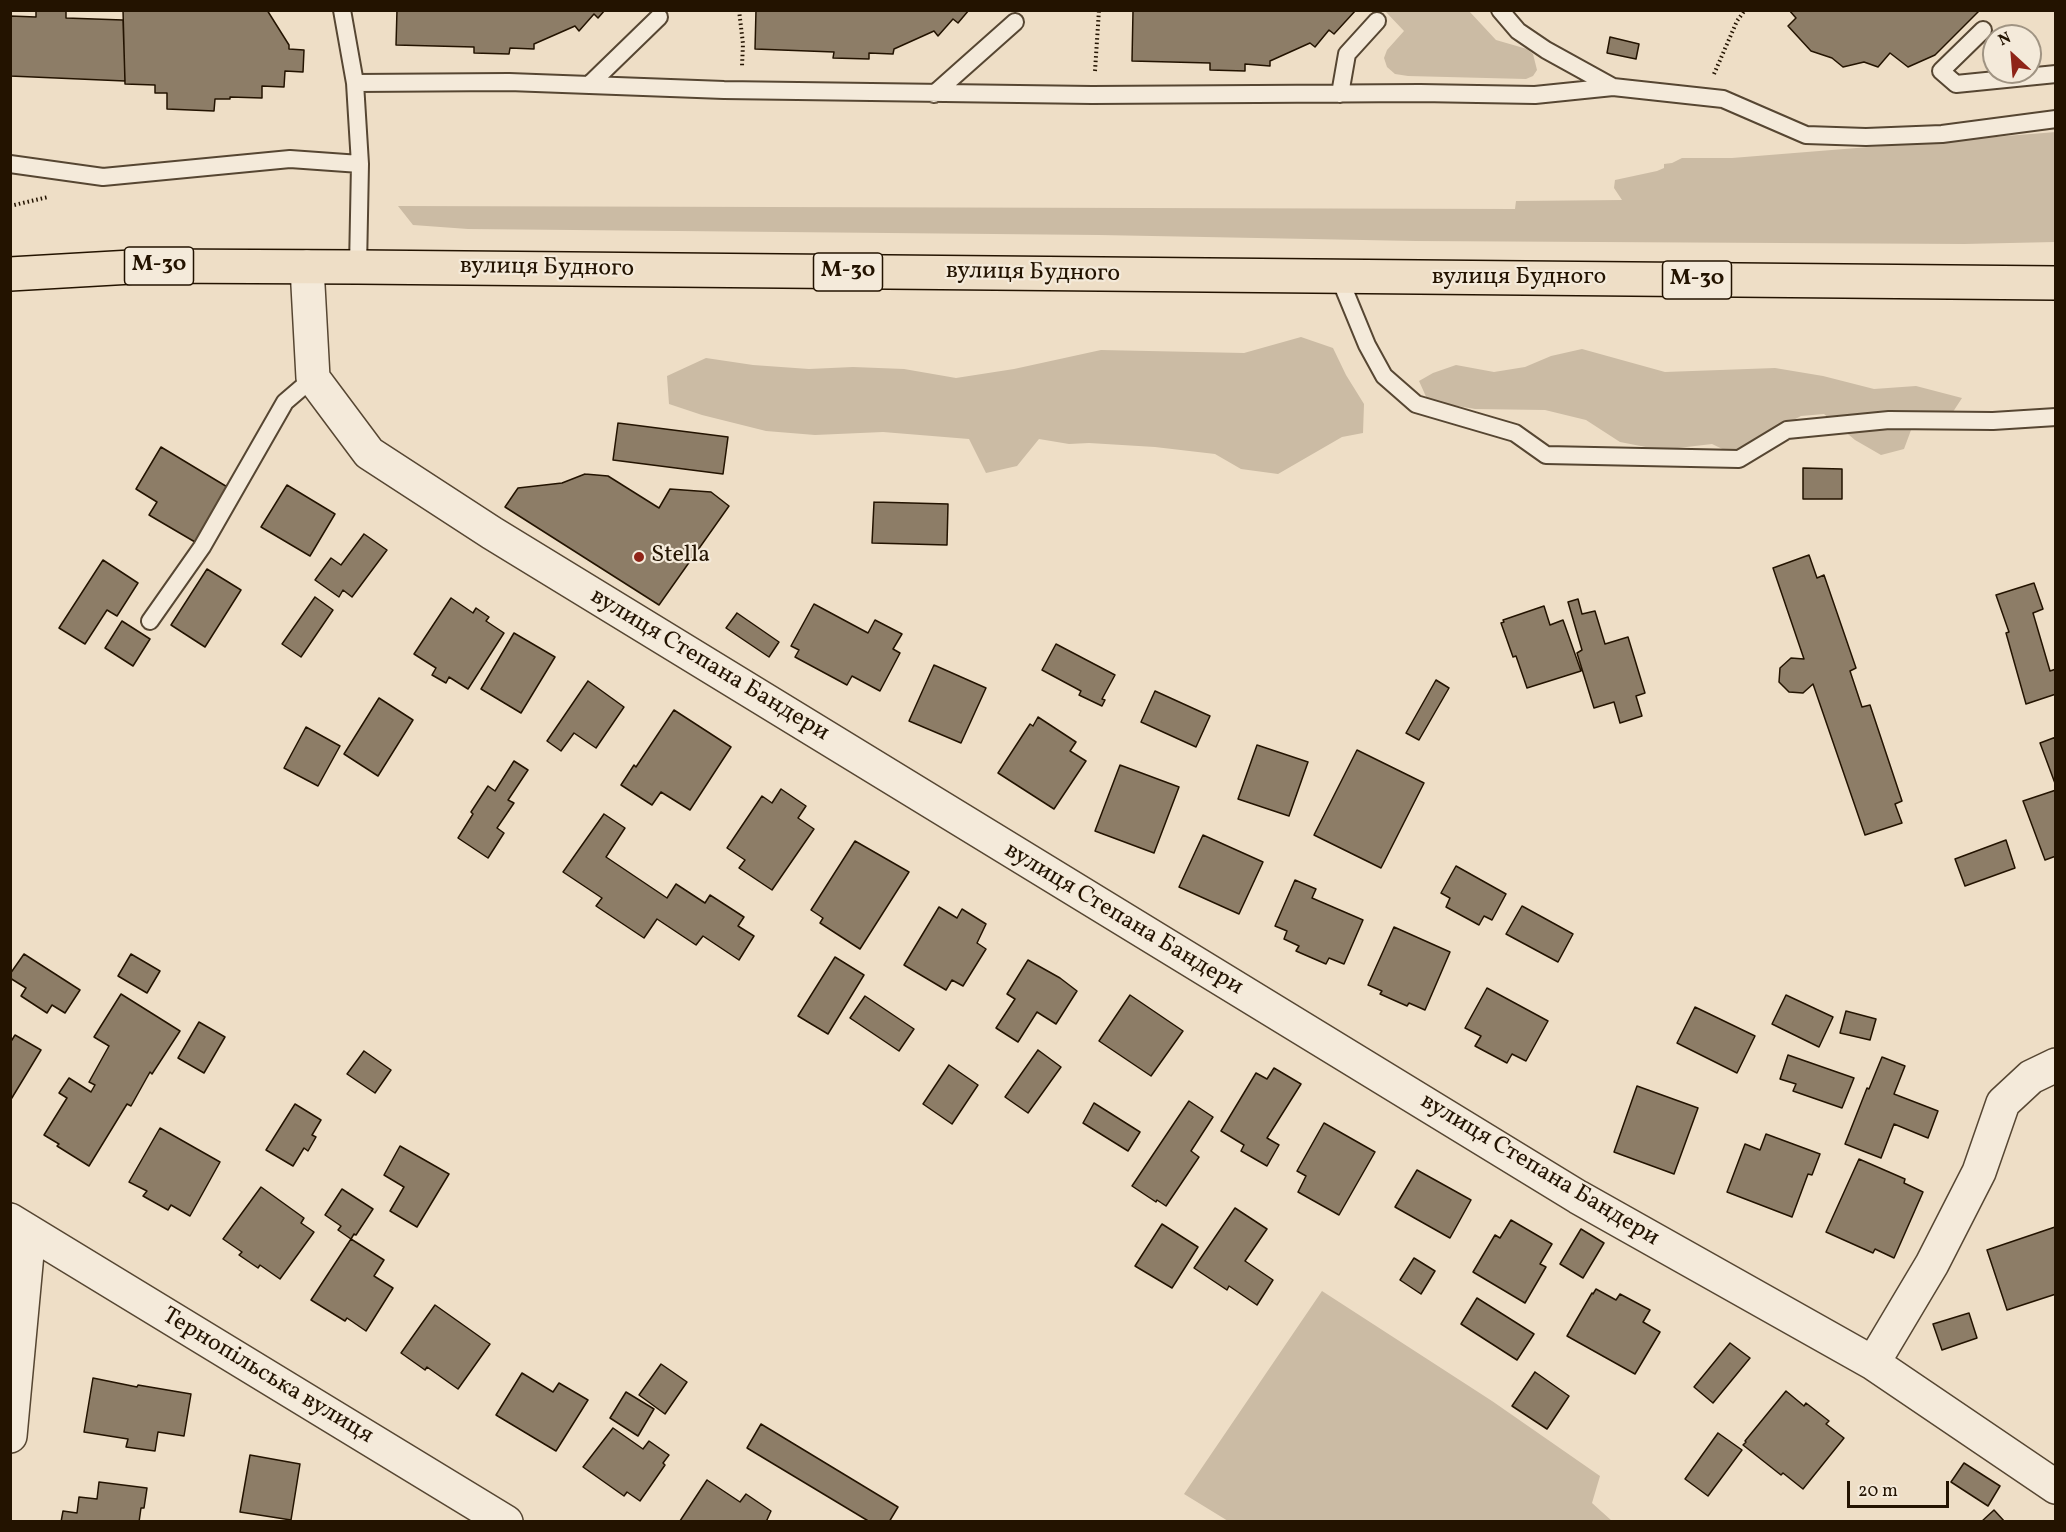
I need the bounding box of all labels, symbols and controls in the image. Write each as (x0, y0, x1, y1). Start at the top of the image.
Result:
north arrow (1982, 24, 2042, 84)
text: N (1995, 27, 2015, 52)
road number: М-30 (124, 247, 194, 285)
street label: вулиця Будного (460, 253, 634, 285)
road number: М-30 (814, 253, 882, 291)
street label: вулиця Будного (946, 258, 1120, 290)
road number: М-30 (1662, 261, 1732, 299)
street label: вулиця Будного (1432, 265, 1606, 293)
place label: Stella (651, 543, 710, 571)
marker: Stella (632, 550, 646, 564)
street label: вулиця Степана Бандери (584, 583, 834, 749)
street label: вулиця Степана Бандери (998, 837, 1248, 1003)
street label: вулиця Степана Бандери (1414, 1088, 1664, 1254)
street label: Тернопільська вулиця (156, 1303, 378, 1451)
scale bar (1850, 1469, 1952, 1507)
text: 20 m (1858, 1479, 1898, 1504)

